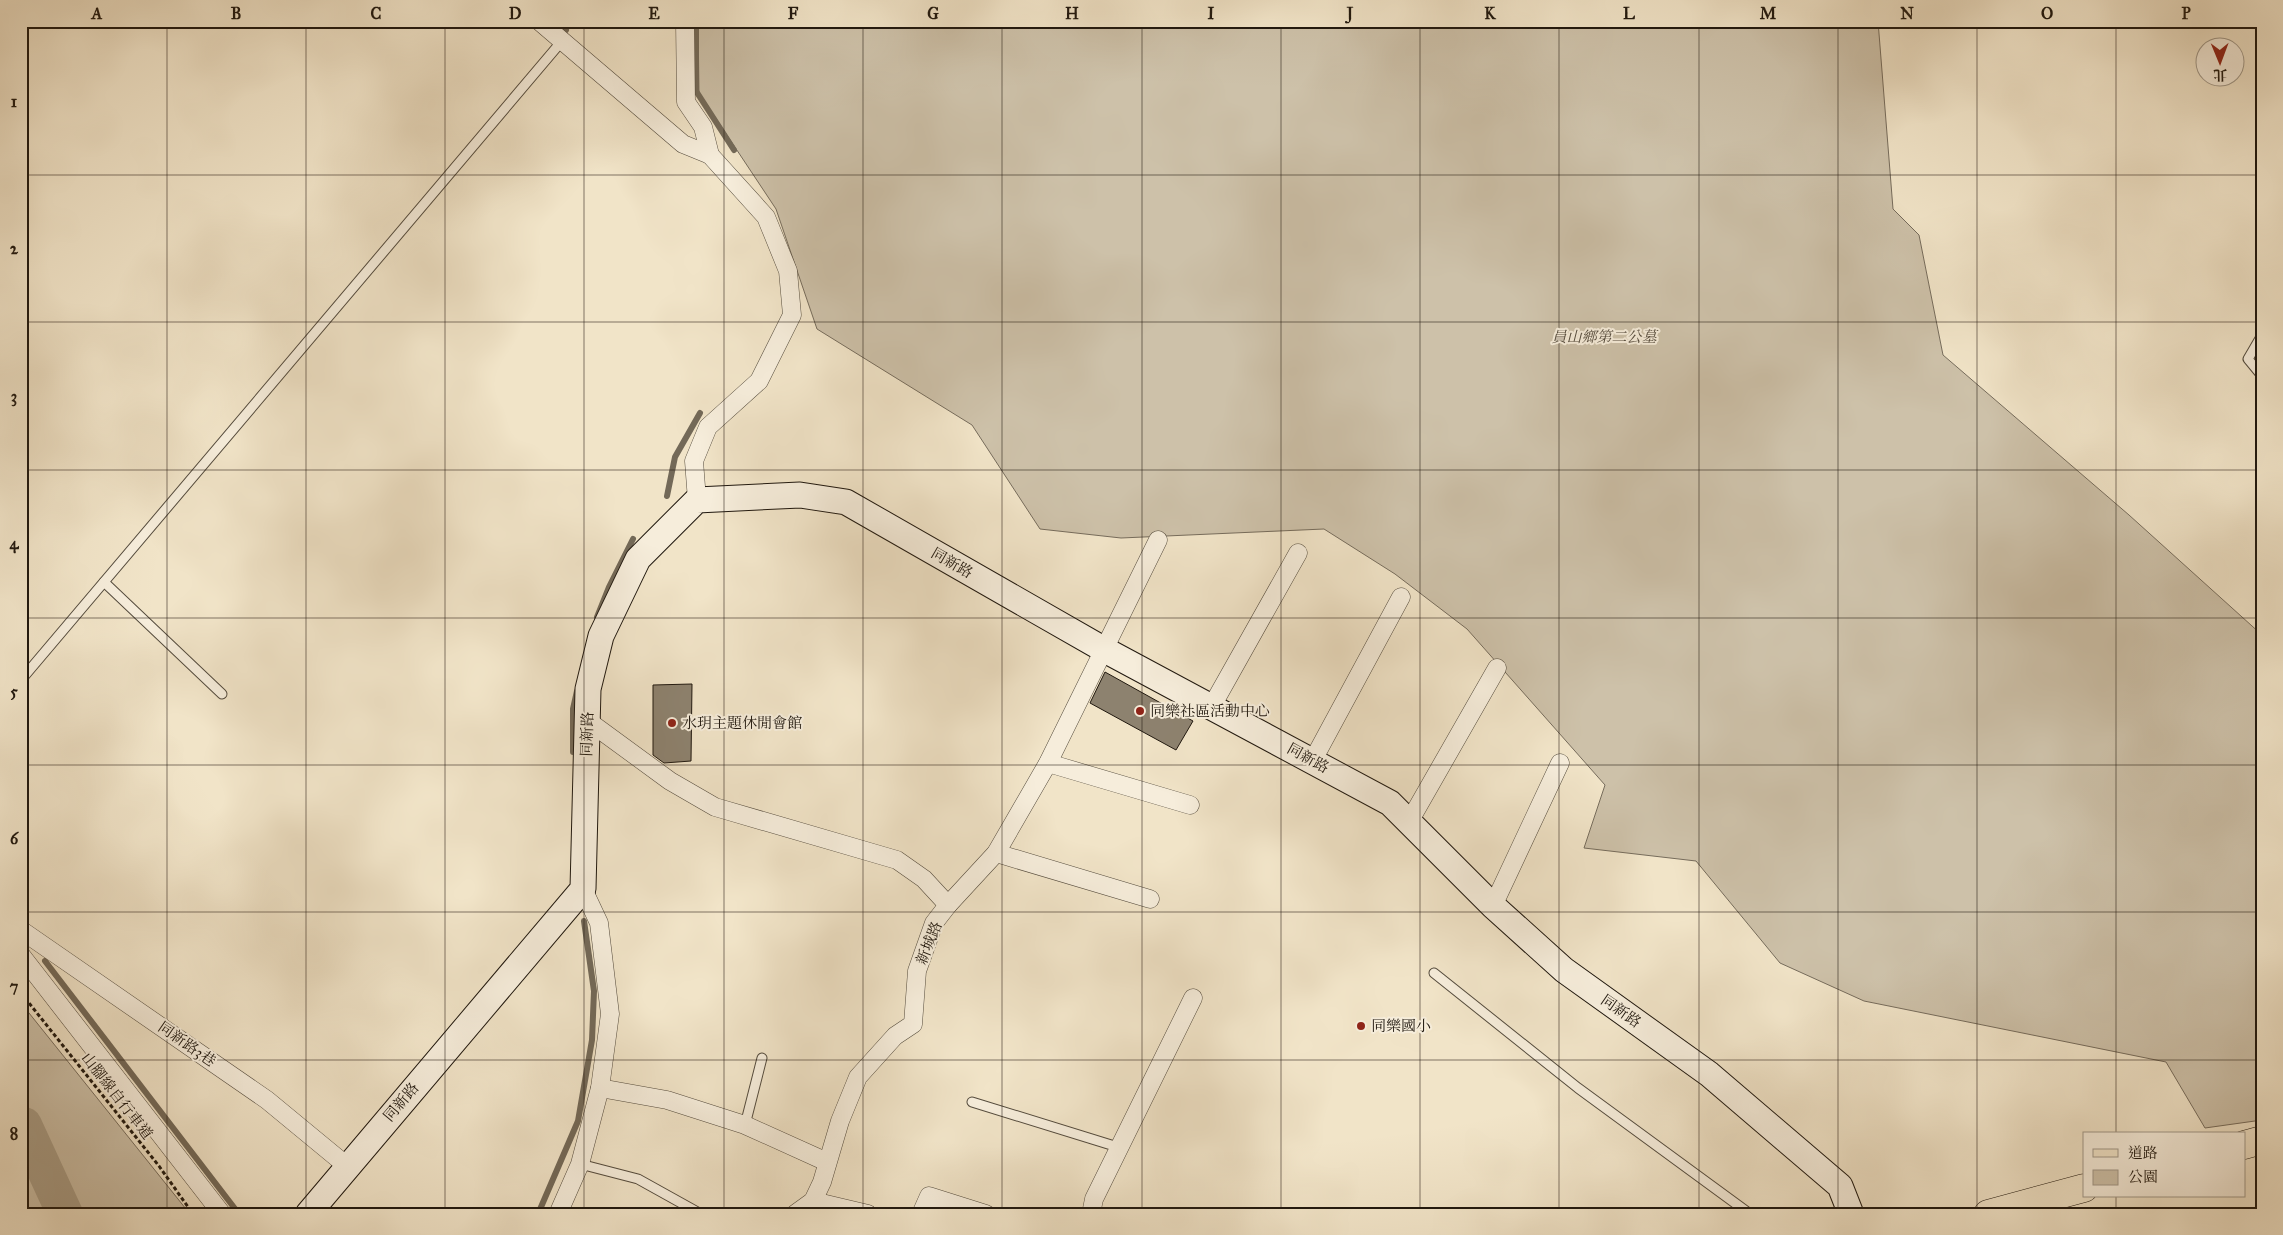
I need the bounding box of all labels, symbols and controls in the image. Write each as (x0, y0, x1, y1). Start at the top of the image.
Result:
text: A (91, 4, 103, 23)
text: B (231, 4, 241, 23)
text: C (371, 4, 382, 23)
text: D (509, 4, 522, 23)
text: E (648, 4, 660, 23)
text: F (788, 4, 799, 23)
text: G (927, 4, 939, 23)
text: H (1065, 4, 1079, 23)
text: I (1208, 4, 1215, 23)
text: J (1345, 4, 1354, 24)
text: K (1484, 4, 1496, 23)
text: L (1623, 4, 1635, 23)
text: M (1760, 4, 1777, 23)
text: N (1900, 4, 1914, 23)
text: O (2041, 4, 2053, 23)
text: P (2181, 4, 2191, 23)
north arrow (2196, 38, 2246, 88)
text: 北 (2213, 66, 2227, 83)
text: 1 (11, 92, 18, 111)
text: 2 (10, 239, 19, 258)
park label: 員山鄉第二公墓 (1551, 328, 1659, 346)
text: 3 (11, 387, 17, 407)
text: 4 (10, 534, 20, 554)
street label: 同新路 (928, 544, 976, 582)
text: 5 (10, 682, 18, 701)
place label: 同樂社區活動中心 (1150, 702, 1270, 720)
marker: 同樂社區活動中心 (1134, 705, 1146, 717)
street label: 同新路 (577, 711, 597, 757)
place label: 水玥主題休閒會館 (682, 714, 802, 732)
marker: 水玥主題休閒會館 (666, 717, 678, 729)
street label: 同新路 (1284, 739, 1332, 777)
text: 6 (10, 829, 19, 848)
street label: 新城路 (912, 919, 946, 967)
text: 7 (10, 977, 19, 996)
street label: 同新路 (1597, 991, 1645, 1031)
place label: 同樂國小 (1371, 1017, 1431, 1035)
street label: 同新路3巷 (155, 1018, 219, 1070)
marker: 同樂國小 (1355, 1020, 1367, 1032)
street label: 山腳線自行車道 (78, 1049, 156, 1143)
street label: 同新路 (380, 1079, 422, 1125)
text: 8 (10, 1124, 18, 1143)
legend (2083, 1132, 2246, 1198)
text: 道路 (2128, 1144, 2158, 1162)
text: 公園 (2128, 1168, 2158, 1186)

